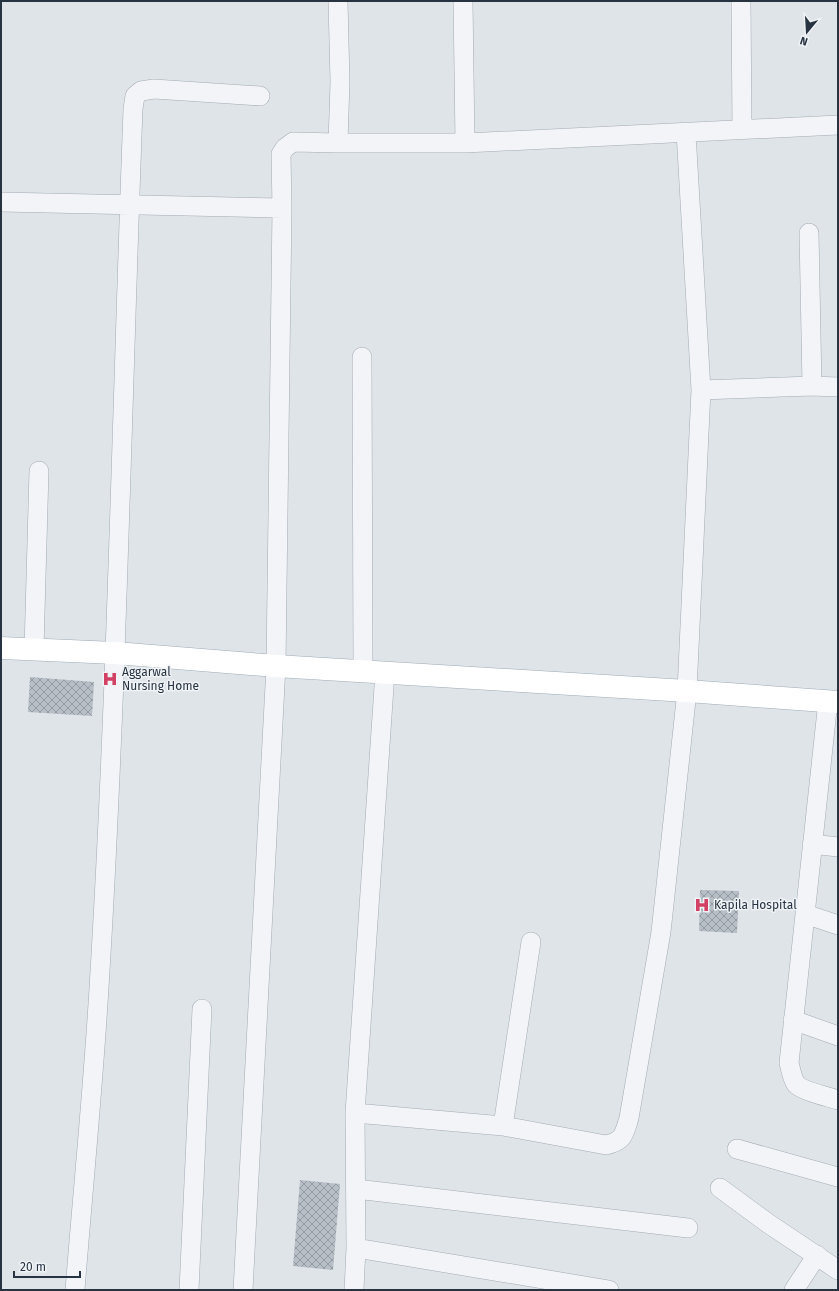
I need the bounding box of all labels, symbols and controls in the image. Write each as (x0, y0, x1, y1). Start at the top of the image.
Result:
north arrow (787, 12, 827, 52)
text: N (799, 34, 810, 48)
place label: Aggarwal Nursing Home (122, 665, 199, 693)
hospital icon: Aggarwal Nursing Home (101, 670, 119, 688)
hospital icon: Kapila Hospital (693, 896, 711, 914)
place label: Kapila Hospital (714, 898, 797, 912)
scale bar (14, 1253, 80, 1279)
text: 20 m (20, 1260, 46, 1274)

